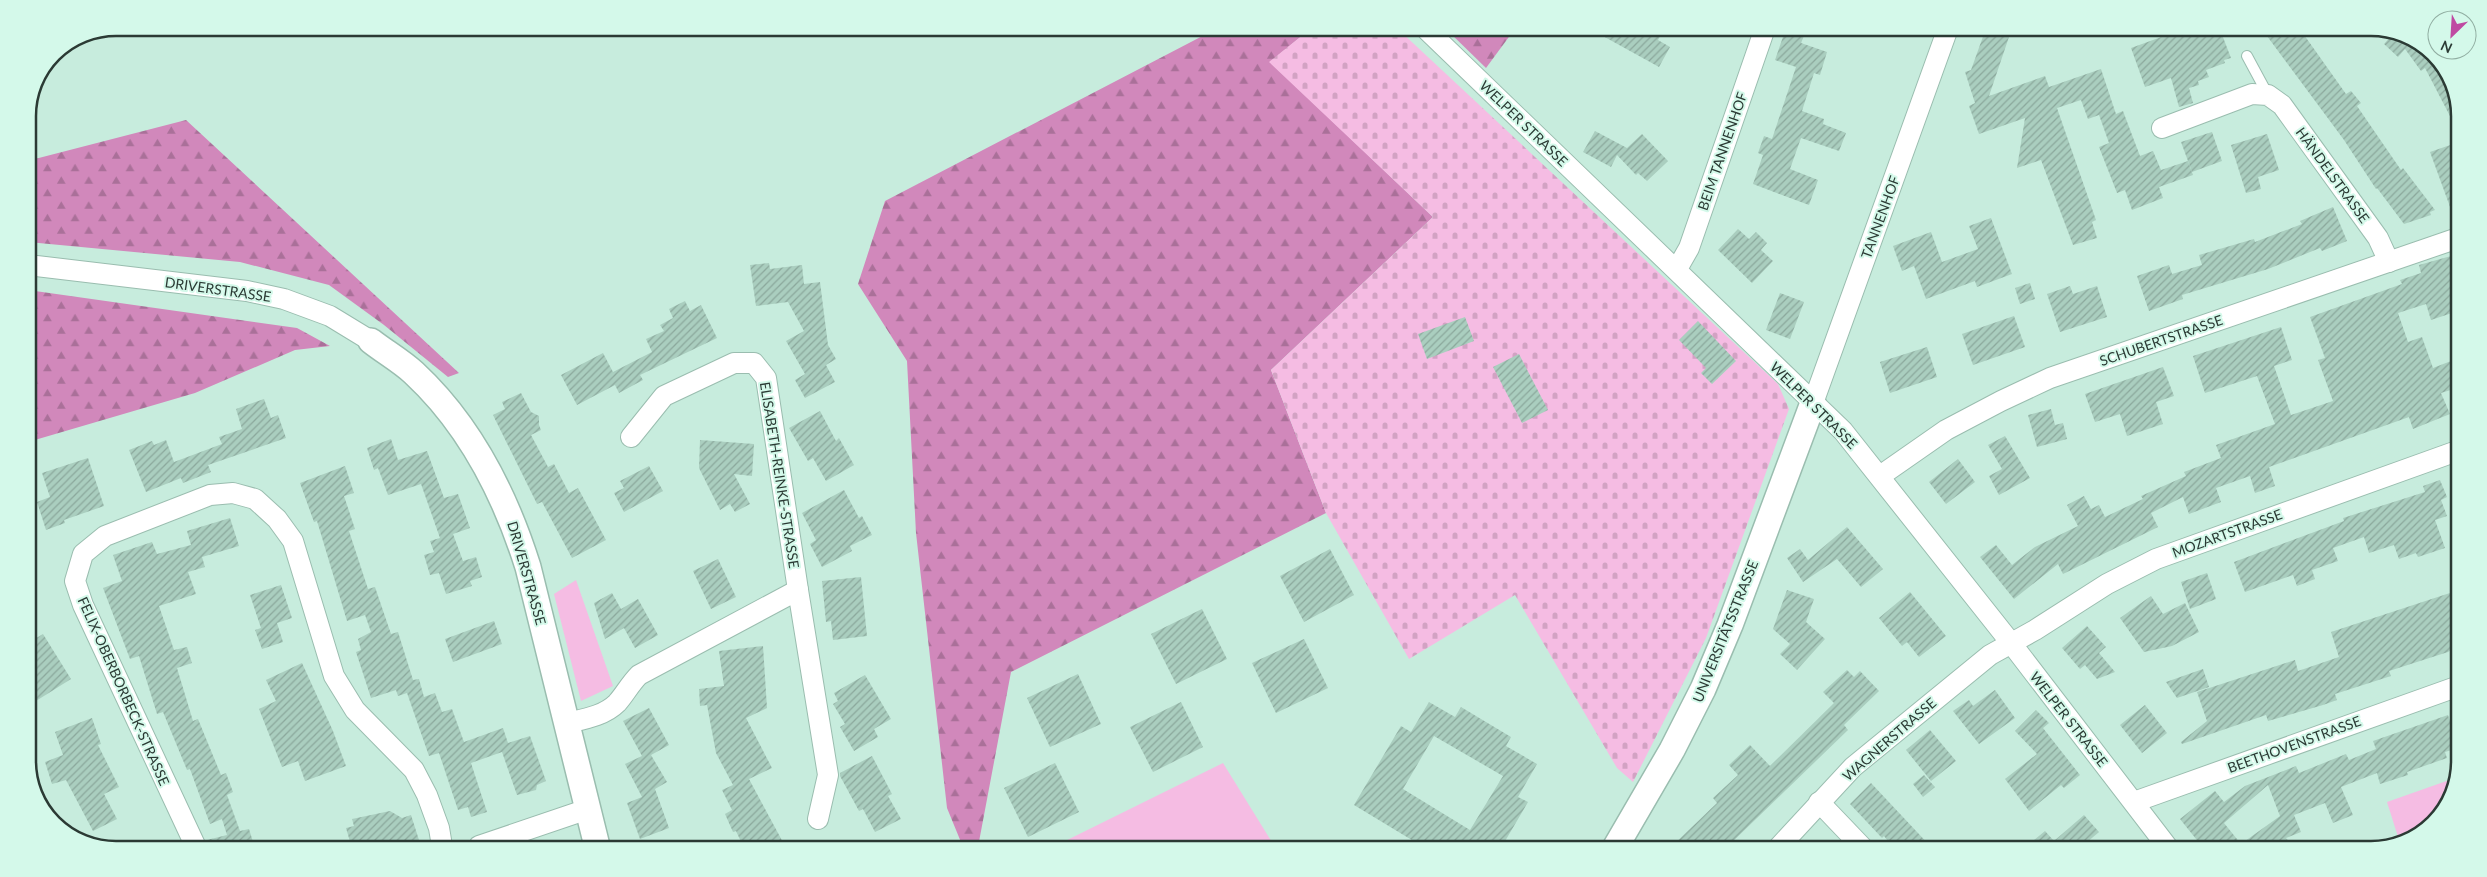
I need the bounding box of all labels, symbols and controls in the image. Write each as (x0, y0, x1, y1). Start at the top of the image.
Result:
north arrow (2427, 10, 2477, 60)
text: N (2438, 37, 2455, 57)
street label: WELPER STRASSE (1476, 77, 1572, 169)
street label: BEIM TANNENHOF (1694, 90, 1750, 212)
street label: HÄNDELSTRASSE (2293, 124, 2373, 226)
street label: TANNENHOF (1857, 173, 1903, 261)
street label: DRIVERSTRASSE (164, 273, 272, 305)
street label: SCHUBERTSTRASSE (2097, 311, 2225, 369)
street label: WELPER STRASSE (1767, 358, 1861, 452)
street label: ELISABETH-REINKE-STRASSE (757, 380, 803, 570)
street label: MOZARTSTRASSE (2170, 505, 2284, 561)
street label: DRIVERSTRASSE (504, 519, 550, 627)
street label: UNIVERSITÄTSSTRASSE (1689, 557, 1761, 705)
street label: FELIX-OBERBORBECK-STRASSE (75, 594, 173, 788)
street label: WELPER STRASSE (2027, 668, 2111, 770)
street label: WAGNERSTRASSE (1839, 694, 1939, 784)
street label: BEETHOVENSTRASSE (2225, 712, 2363, 776)

